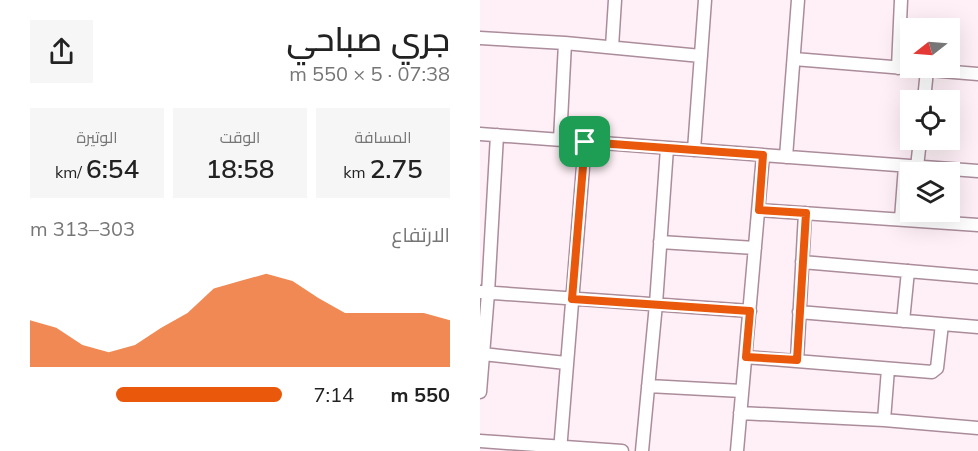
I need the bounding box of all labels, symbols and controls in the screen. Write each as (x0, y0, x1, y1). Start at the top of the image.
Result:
text: جري صباحي (286, 18, 450, 59)
north arrow (900, 18, 960, 78)
map controls (900, 18, 960, 222)
button: share (30, 20, 93, 83)
text: 07:38 · 5 × 550 m (289, 61, 450, 86)
button: locate (900, 90, 960, 150)
pin (559, 116, 610, 167)
icon: arrive (568, 125, 601, 158)
text: الوتيرة (76, 127, 118, 147)
text: الوقت (220, 127, 260, 147)
text: المسافة (355, 127, 411, 147)
text: 6:54 (86, 152, 139, 185)
text: 18:58 (206, 152, 274, 185)
text: 2.75 (370, 152, 423, 185)
text: /km (55, 162, 86, 182)
text: km (343, 162, 370, 182)
button: layers (900, 162, 960, 222)
text: 303–313 m (30, 216, 135, 241)
text: الارتفاع (391, 222, 450, 247)
text: 7:14 (313, 382, 354, 407)
text: 550 m (391, 382, 450, 407)

